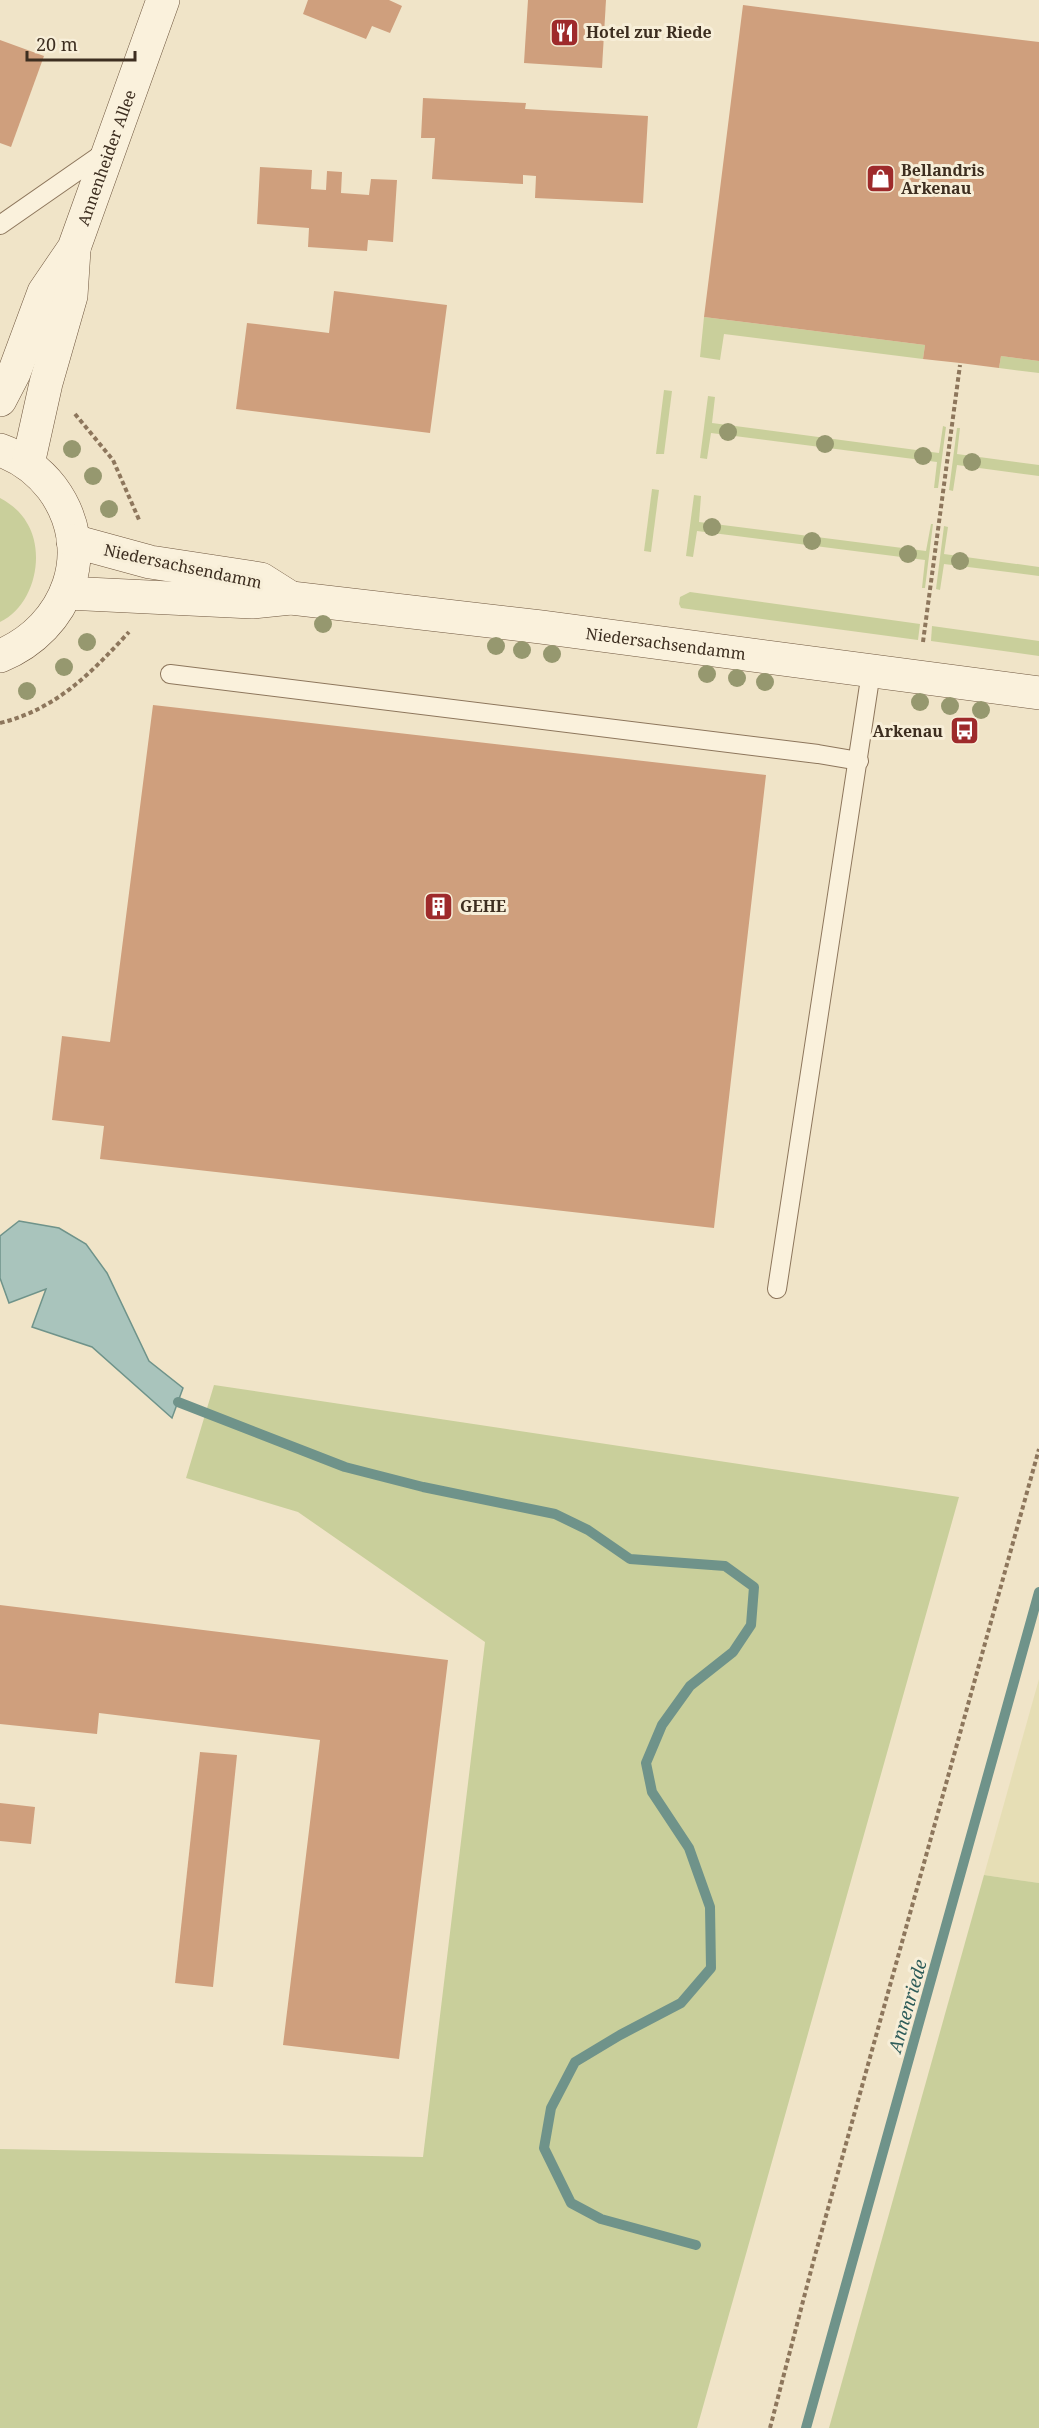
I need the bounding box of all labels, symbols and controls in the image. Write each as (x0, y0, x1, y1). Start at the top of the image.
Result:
restaurant icon: Hotel zur Riede (549, 16, 581, 48)
place label: Hotel zur Riede (586, 21, 712, 43)
scale bar (27, 24, 135, 62)
text: 20 m (36, 32, 78, 56)
street label: Annenheider Allee (72, 87, 141, 229)
place label: Bellandris Arkenau (901, 159, 985, 199)
shop icon: Bellandris Arkenau (864, 163, 896, 195)
street label: Niedersachsendamm (102, 538, 264, 594)
street label: Niedersachsendamm (584, 622, 747, 665)
bus stop icon: Arkenau (948, 715, 980, 747)
place label: Arkenau (873, 720, 943, 742)
building icon: GEHE (423, 890, 455, 922)
place label: GEHE (460, 895, 506, 917)
water label: Annenriede (882, 1956, 932, 2057)

